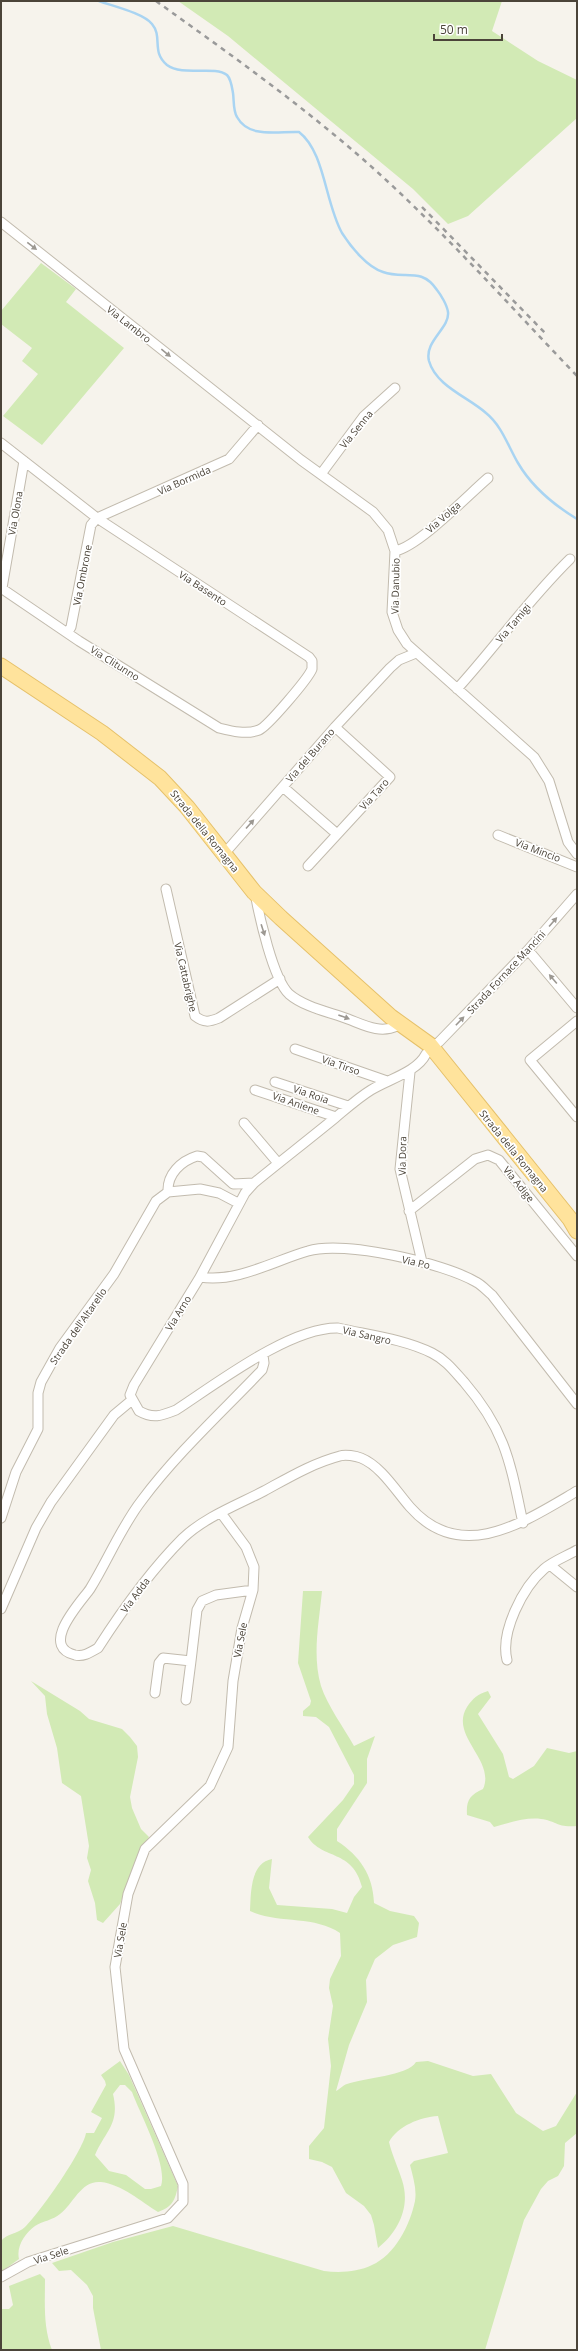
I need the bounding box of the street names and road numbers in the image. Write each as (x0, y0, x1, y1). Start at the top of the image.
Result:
street label: Via Lambro (104, 302, 154, 346)
street label: Via Senna (336, 407, 376, 451)
street label: Via Bormida (155, 462, 213, 498)
street label: Via Olona (4, 490, 26, 536)
street label: Via Volga (423, 498, 463, 536)
street label: Via Ombrone (69, 543, 95, 607)
street label: Via Danubio (388, 558, 402, 614)
street label: Via Basento (176, 567, 230, 609)
street label: Via Tamigi (492, 600, 534, 646)
street label: Via Clitunno (88, 642, 142, 684)
street label: Via del Burano (282, 725, 338, 785)
street label: Via Taro (356, 775, 392, 813)
street label: Strada della Romagna (167, 787, 243, 875)
street label: Via Mincio (513, 835, 563, 865)
street label: Strada Fornace Mancini (464, 927, 548, 1017)
street label: Via Cattabrighe (171, 941, 201, 1014)
street label: Via Tirso (320, 1052, 362, 1078)
street label: Via Roia (291, 1081, 331, 1107)
street label: Via Aniene (271, 1088, 322, 1118)
street label: Strada della Romagna (476, 1107, 552, 1195)
street label: Via Dora (395, 1136, 409, 1176)
street label: Via Adige (500, 1163, 538, 1205)
street label: Via Po (400, 1252, 432, 1272)
street label: Strada dell'Altarello (46, 1285, 110, 1367)
street label: Via Arno (162, 1293, 194, 1333)
street label: Via Sangro (341, 1323, 393, 1347)
street label: Via Adda (117, 1575, 153, 1615)
street label: Via Sele (230, 1621, 250, 1659)
street label: Via Sele (110, 1921, 130, 1959)
street label: Via Sele (32, 2243, 71, 2267)

